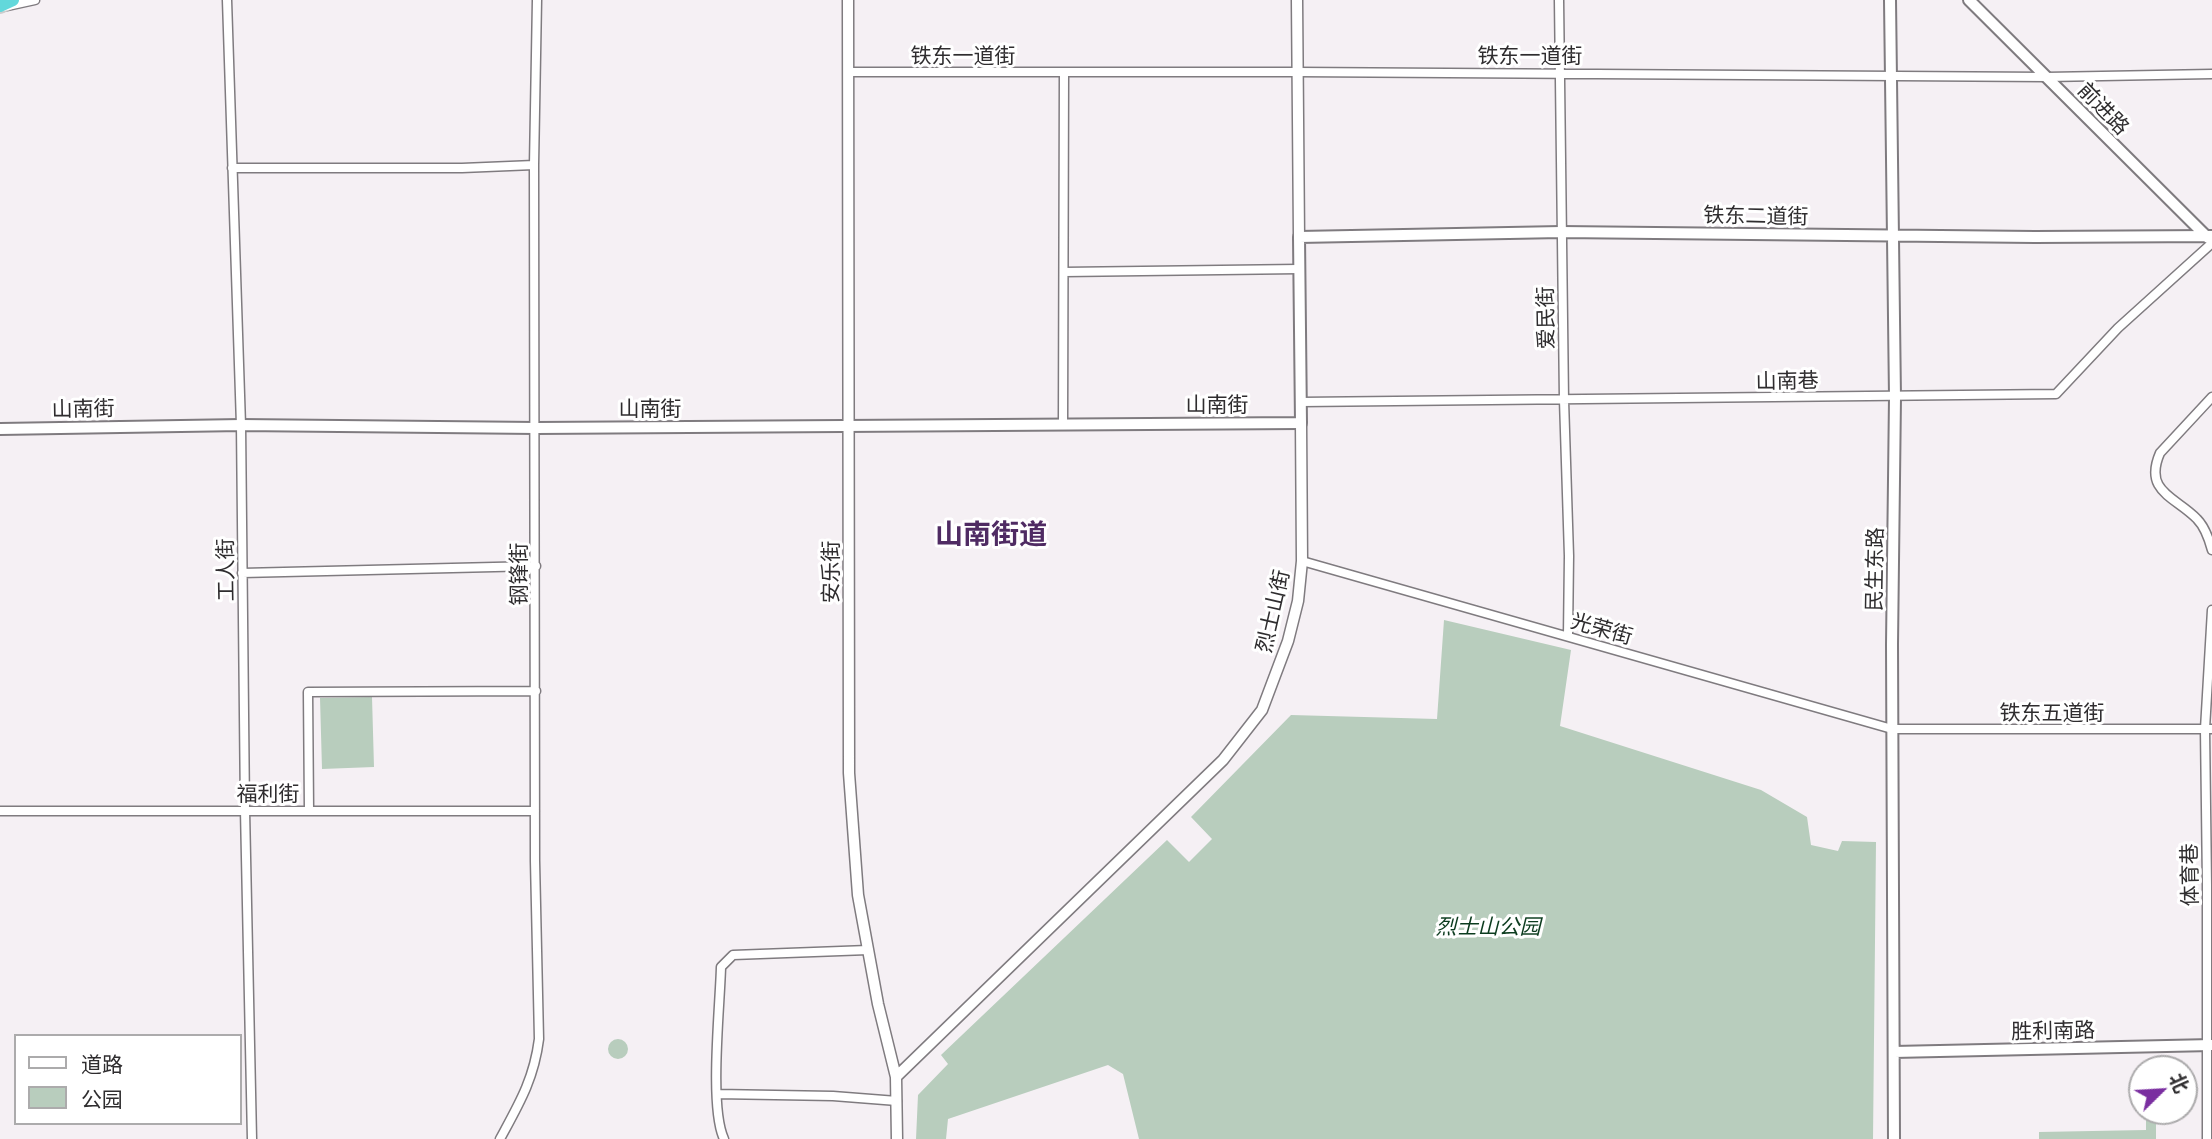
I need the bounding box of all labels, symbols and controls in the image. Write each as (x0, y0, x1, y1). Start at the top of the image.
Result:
street label: 铁东一道街 (911, 42, 1015, 68)
street label: 铁东一道街 (1478, 42, 1582, 68)
street label: 前进路 (2073, 77, 2135, 139)
street label: 铁东二道街 (1703, 201, 1809, 229)
street label: 爱民街 (1532, 286, 1558, 350)
street label: 山南巷 (1755, 367, 1819, 393)
street label: 山南街 (1186, 391, 1248, 417)
street label: 山南街 (51, 395, 115, 421)
street label: 山南街 (619, 395, 681, 421)
district label: 山南街道 (935, 516, 1047, 550)
street label: 民生东路 (1861, 527, 1887, 611)
street label: 工人街 (212, 538, 238, 602)
street label: 安乐街 (817, 541, 843, 603)
street label: 钢锋街 (505, 543, 531, 605)
street label: 烈士山街 (1250, 567, 1294, 655)
street label: 光荣街 (1568, 607, 1636, 649)
street label: 铁东五道街 (2000, 699, 2104, 725)
street label: 福利街 (237, 780, 299, 806)
street label: 体育巷 (2176, 843, 2202, 907)
park label: 烈士山公园 (1436, 913, 1540, 939)
street label: 胜利南路 (2011, 1017, 2095, 1043)
legend (14, 1034, 242, 1125)
text: 道路 (81, 1048, 123, 1078)
north arrow (2128, 1055, 2198, 1125)
text: 北 (2165, 1068, 2197, 1096)
text: 公园 (81, 1083, 123, 1113)

